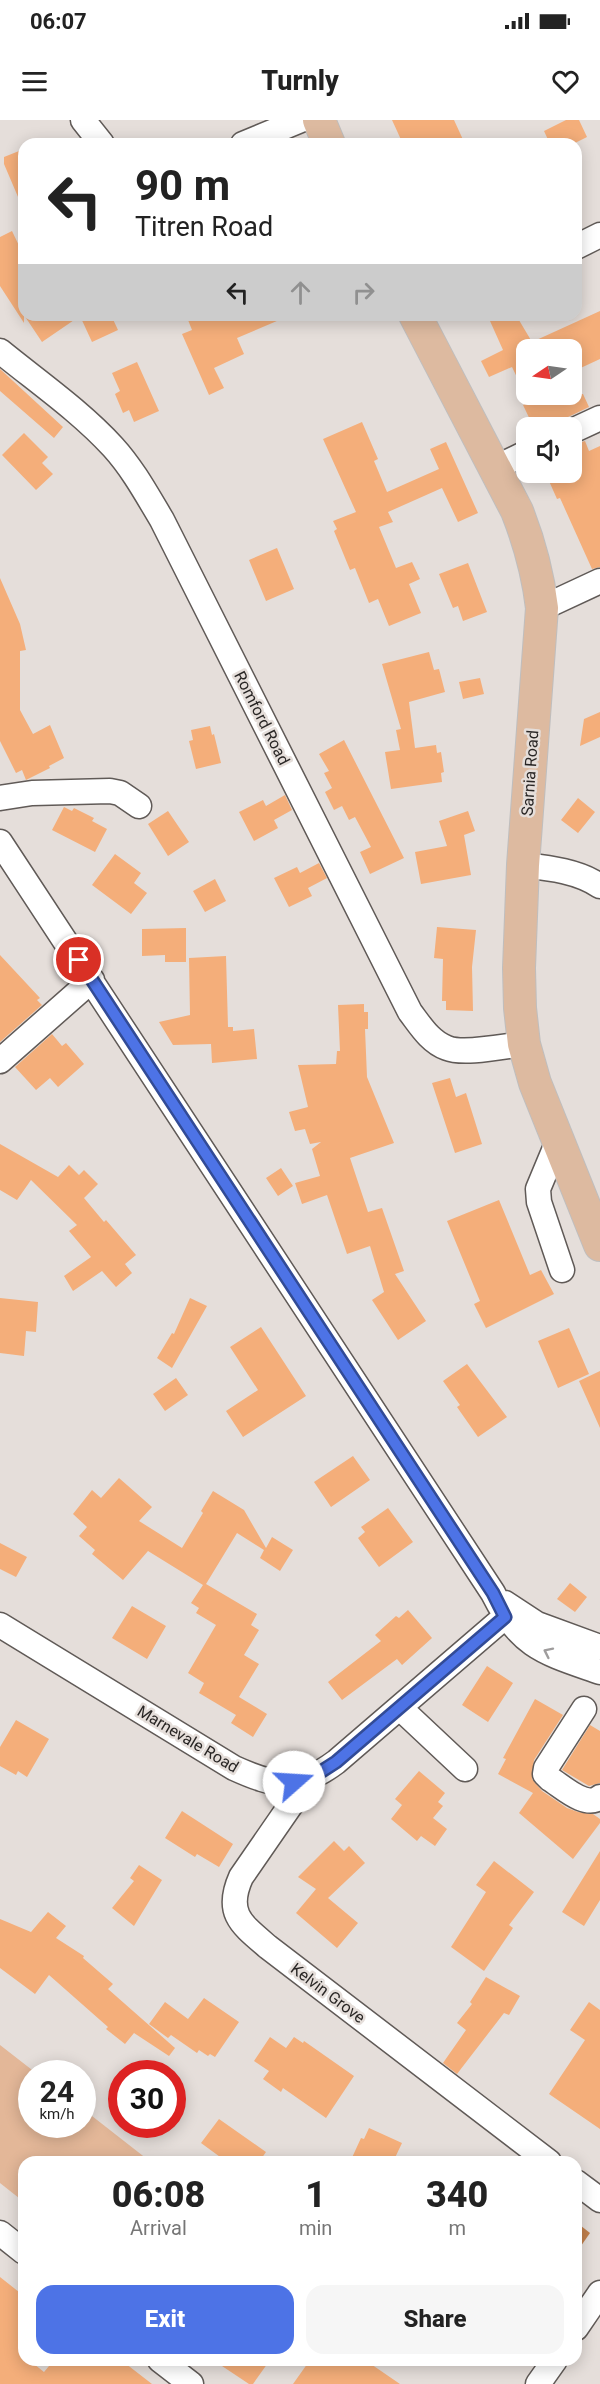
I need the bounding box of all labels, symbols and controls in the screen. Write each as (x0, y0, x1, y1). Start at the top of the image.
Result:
text: 06:07 (30, 9, 87, 34)
icon: menu (18, 65, 51, 98)
text: Turnly (261, 65, 339, 97)
icon: heart (549, 65, 582, 98)
text: 90 m (135, 161, 230, 210)
icon: left (36, 162, 114, 240)
text: Titren Road (135, 211, 273, 243)
icon: left (221, 276, 254, 309)
icon: ahead (284, 276, 317, 309)
icon: right (347, 276, 380, 309)
north arrow (516, 339, 582, 405)
map controls (516, 339, 582, 483)
button: sound (516, 417, 582, 483)
street label: Romford Road (230, 668, 294, 768)
street label: Sarnia Road (518, 730, 542, 816)
pin (53, 934, 104, 985)
icon: arrive (62, 943, 95, 976)
one-way arrow (543, 1648, 554, 1660)
street label: Marnevale Road (134, 1701, 242, 1777)
position arrow (262, 1750, 326, 1814)
street label: Kelvin Grove (287, 1959, 369, 2027)
speed limit sign: 30 (108, 2060, 186, 2138)
text: 24 (40, 2074, 74, 2109)
text: km/h (39, 2105, 75, 2123)
text: 06:08 (112, 2174, 205, 2216)
text: 1 (305, 2174, 326, 2216)
text: 340 (426, 2174, 488, 2216)
text: Arrival (130, 2216, 187, 2240)
text: min (299, 2216, 332, 2240)
text: m (448, 2216, 466, 2240)
button: Exit (36, 2285, 294, 2354)
button: Share (306, 2285, 564, 2354)

